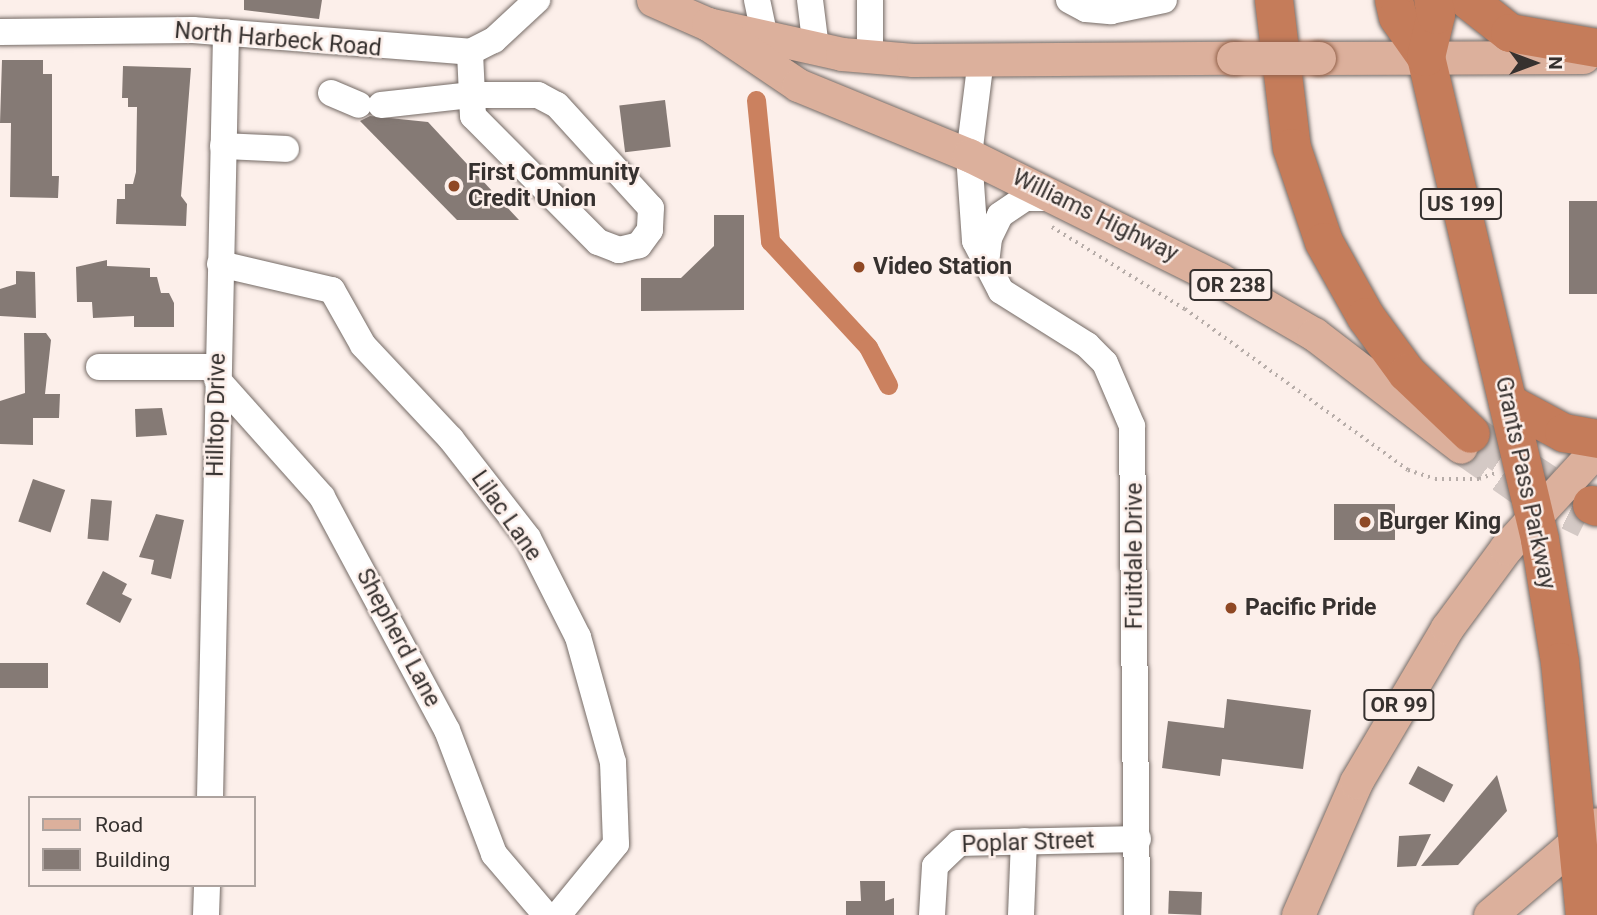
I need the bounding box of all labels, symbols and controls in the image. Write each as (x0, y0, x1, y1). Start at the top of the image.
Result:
street label: North Harbeck Road (173, 17, 383, 63)
north arrow (1499, 28, 1569, 98)
text: N (1544, 56, 1567, 70)
place label: First Community Credit Union (468, 159, 640, 213)
street label: Williams Highway (1008, 164, 1182, 268)
marker: First Community Credit Union (446, 178, 462, 194)
road number: US 199 (1419, 186, 1503, 222)
place label: Video Station (873, 253, 1012, 281)
marker: Video Station (851, 259, 867, 275)
road number: OR 238 (1189, 268, 1273, 302)
street label: Hilltop Drive (202, 353, 232, 477)
street label: Grants Pass Parkway (1489, 374, 1561, 592)
street label: Lilac Lane (465, 466, 547, 566)
street label: Fruitdale Drive (1121, 483, 1149, 629)
place label: Burger King (1379, 508, 1501, 536)
marker: Burger King (1357, 514, 1373, 530)
street label: Shepherd Lane (350, 564, 446, 712)
place label: Pacific Pride (1245, 594, 1377, 622)
marker: Pacific Pride (1223, 600, 1239, 616)
road number: OR 99 (1362, 688, 1436, 722)
legend (28, 796, 256, 887)
text: Road (95, 813, 143, 837)
street label: Poplar Street (961, 827, 1095, 859)
text: Building (95, 848, 170, 872)

